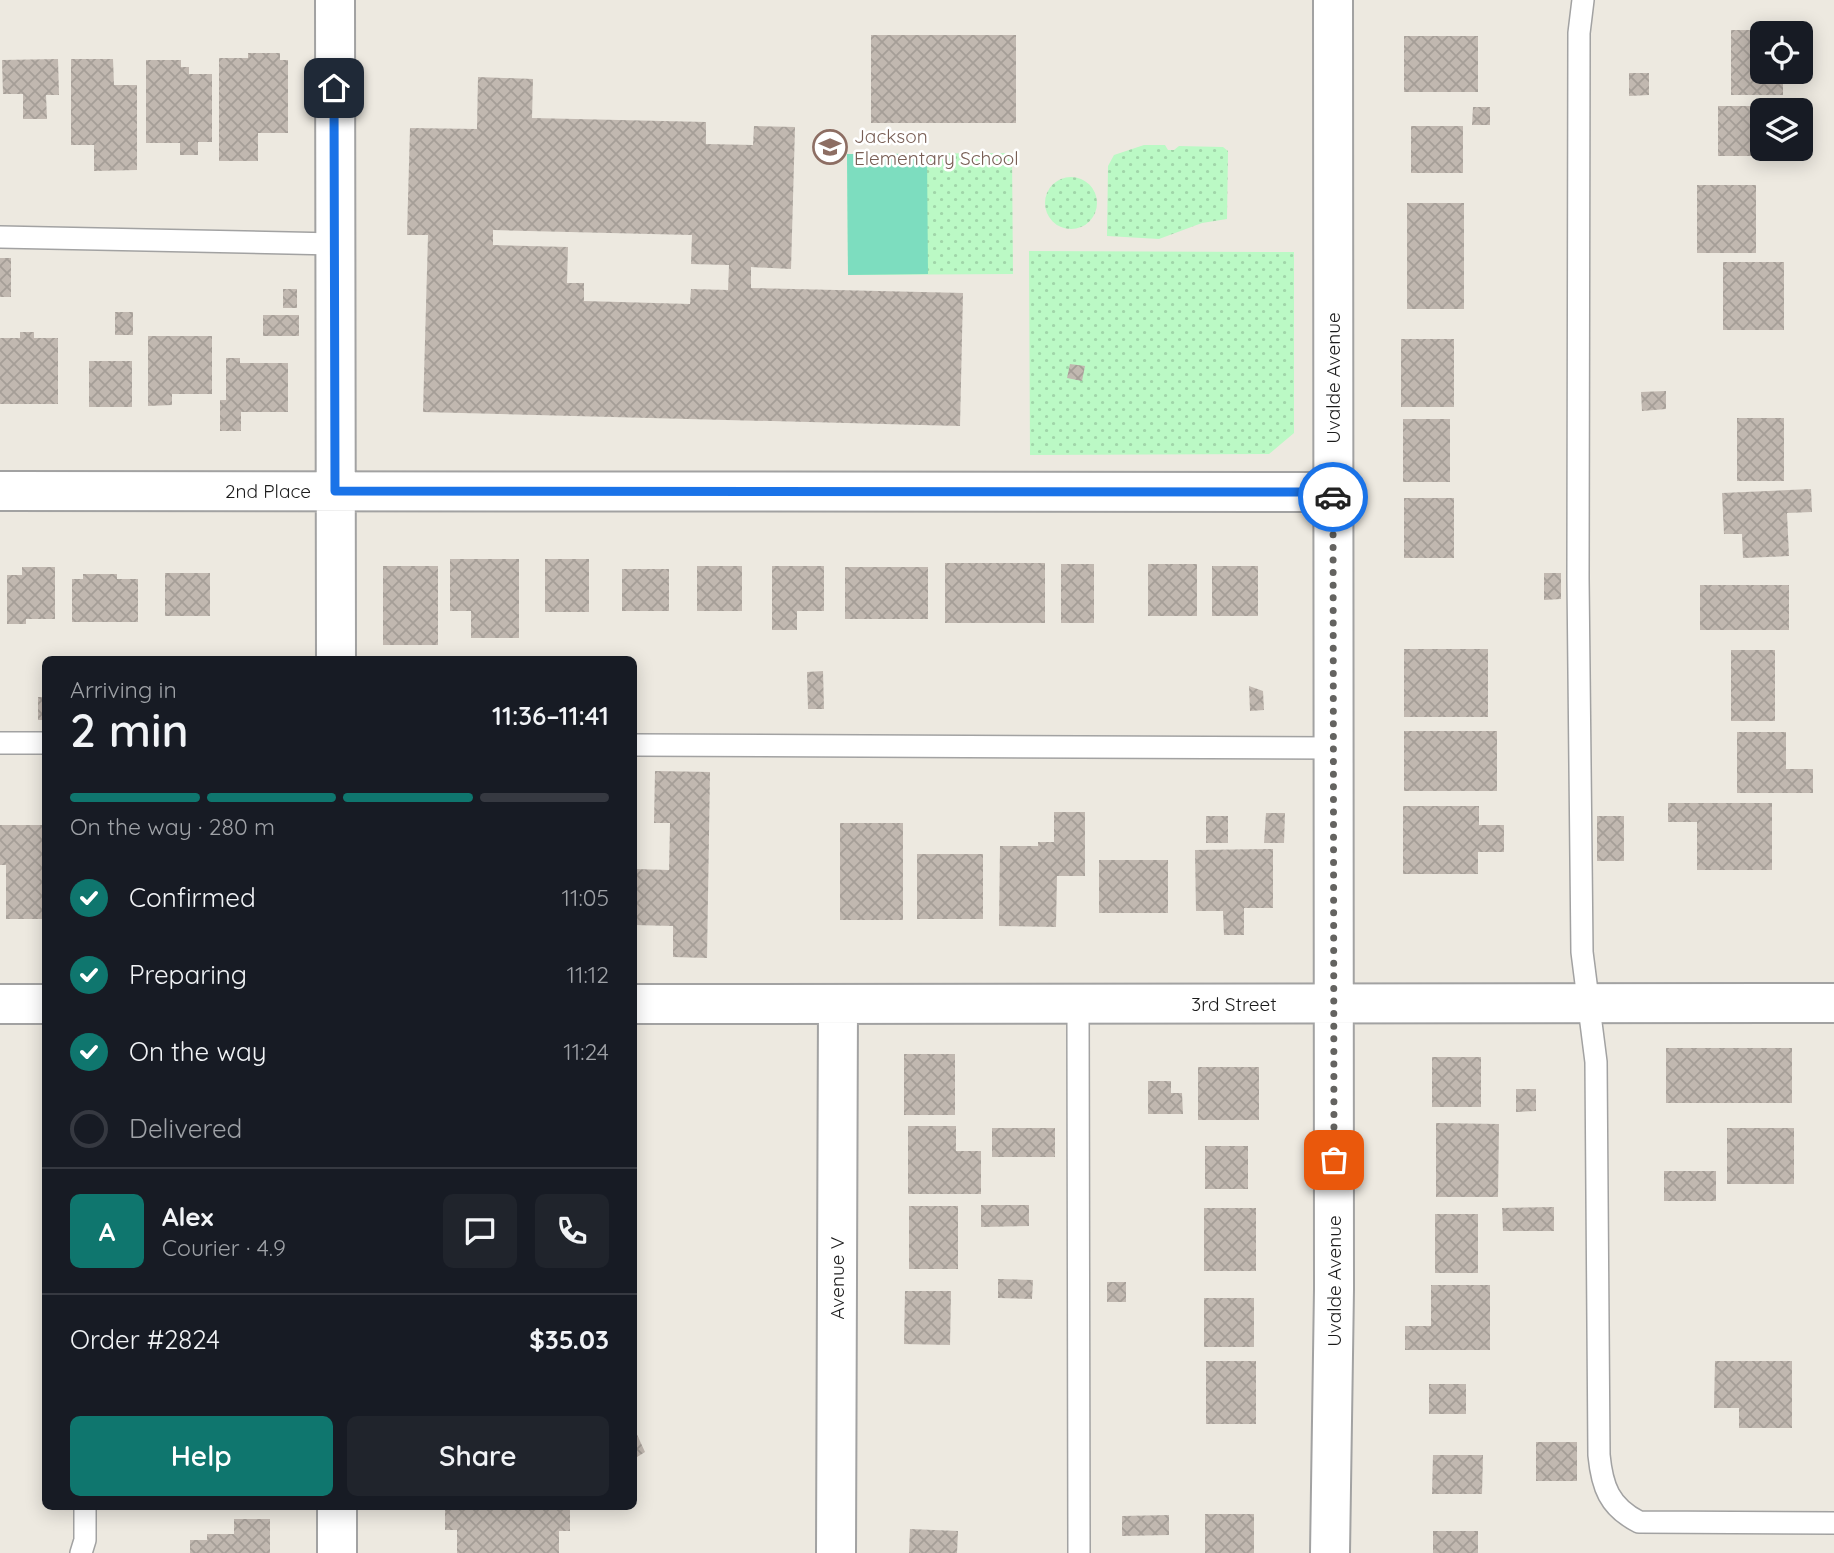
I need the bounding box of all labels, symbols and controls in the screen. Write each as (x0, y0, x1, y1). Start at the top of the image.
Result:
map controls (1750, 21, 1813, 161)
button: locate (1750, 21, 1813, 84)
pin (304, 58, 364, 118)
icon: home (315, 69, 353, 107)
button: layers (1750, 98, 1813, 161)
place label: Jackson Elementary School (854, 124, 1019, 170)
school or university icon: Jackson Elementary School (811, 128, 849, 166)
street label: Uvalde Avenue (1321, 312, 1345, 444)
courier (1298, 462, 1368, 532)
icon: car (1314, 478, 1352, 516)
street label: 2nd Place (225, 479, 311, 503)
text: Arriving in (70, 675, 177, 704)
text: 11:36–11:41 (492, 699, 609, 732)
text: 2 min (70, 701, 189, 759)
text: On the way · 280 m (70, 812, 275, 841)
icon: check (70, 879, 108, 917)
text: Confirmed (129, 881, 256, 914)
text: 11:05 (561, 883, 609, 912)
icon: check (70, 956, 108, 994)
text: Preparing (129, 958, 247, 991)
text: 11:12 (566, 960, 609, 989)
street label: 3rd Street (1191, 992, 1277, 1016)
icon: check (70, 1033, 108, 1071)
text: On the way (129, 1035, 267, 1068)
text: 11:24 (563, 1037, 609, 1066)
text: Delivered (129, 1112, 242, 1145)
pin (1304, 1130, 1364, 1190)
icon: bag (1315, 1141, 1353, 1179)
button: chat (443, 1194, 517, 1268)
button: phone (535, 1194, 609, 1268)
text: Alex (162, 1200, 213, 1233)
text: A (99, 1215, 115, 1248)
street label: Uvalde Avenue (1322, 1215, 1346, 1347)
text: Courier · 4.9 (162, 1233, 286, 1262)
street label: Avenue V (825, 1237, 849, 1319)
text: Order #2824 (70, 1323, 220, 1356)
text: $35.03 (529, 1323, 609, 1356)
button: Help (70, 1416, 333, 1496)
button: Share (347, 1416, 609, 1496)

